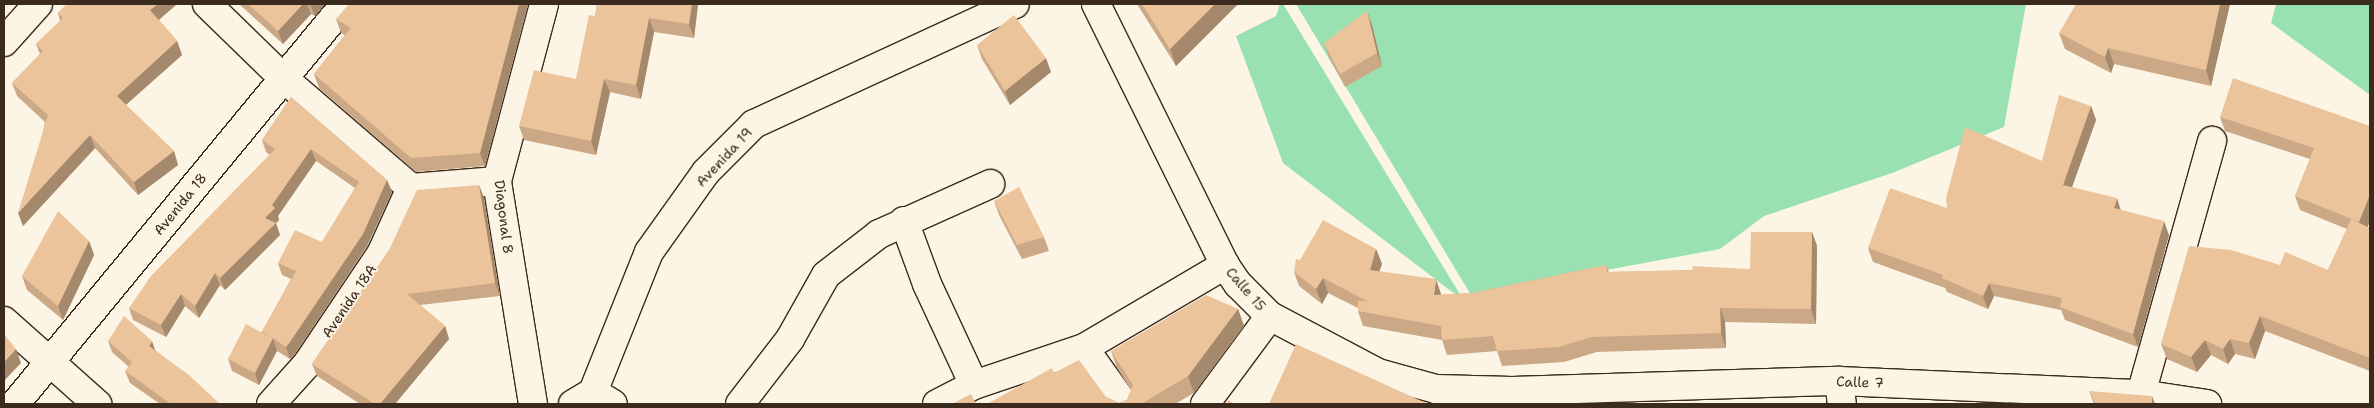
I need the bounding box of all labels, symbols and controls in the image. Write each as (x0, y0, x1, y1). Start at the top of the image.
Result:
street label: Avenida 19 (692, 124, 756, 190)
street label: Avenida 18 (150, 170, 210, 238)
street label: Diagonal 8 (491, 179, 517, 255)
street label: Avenida 18A (318, 261, 380, 341)
street label: Calle 15 (1223, 264, 1269, 314)
street label: Calle 7 (1836, 373, 1884, 391)

